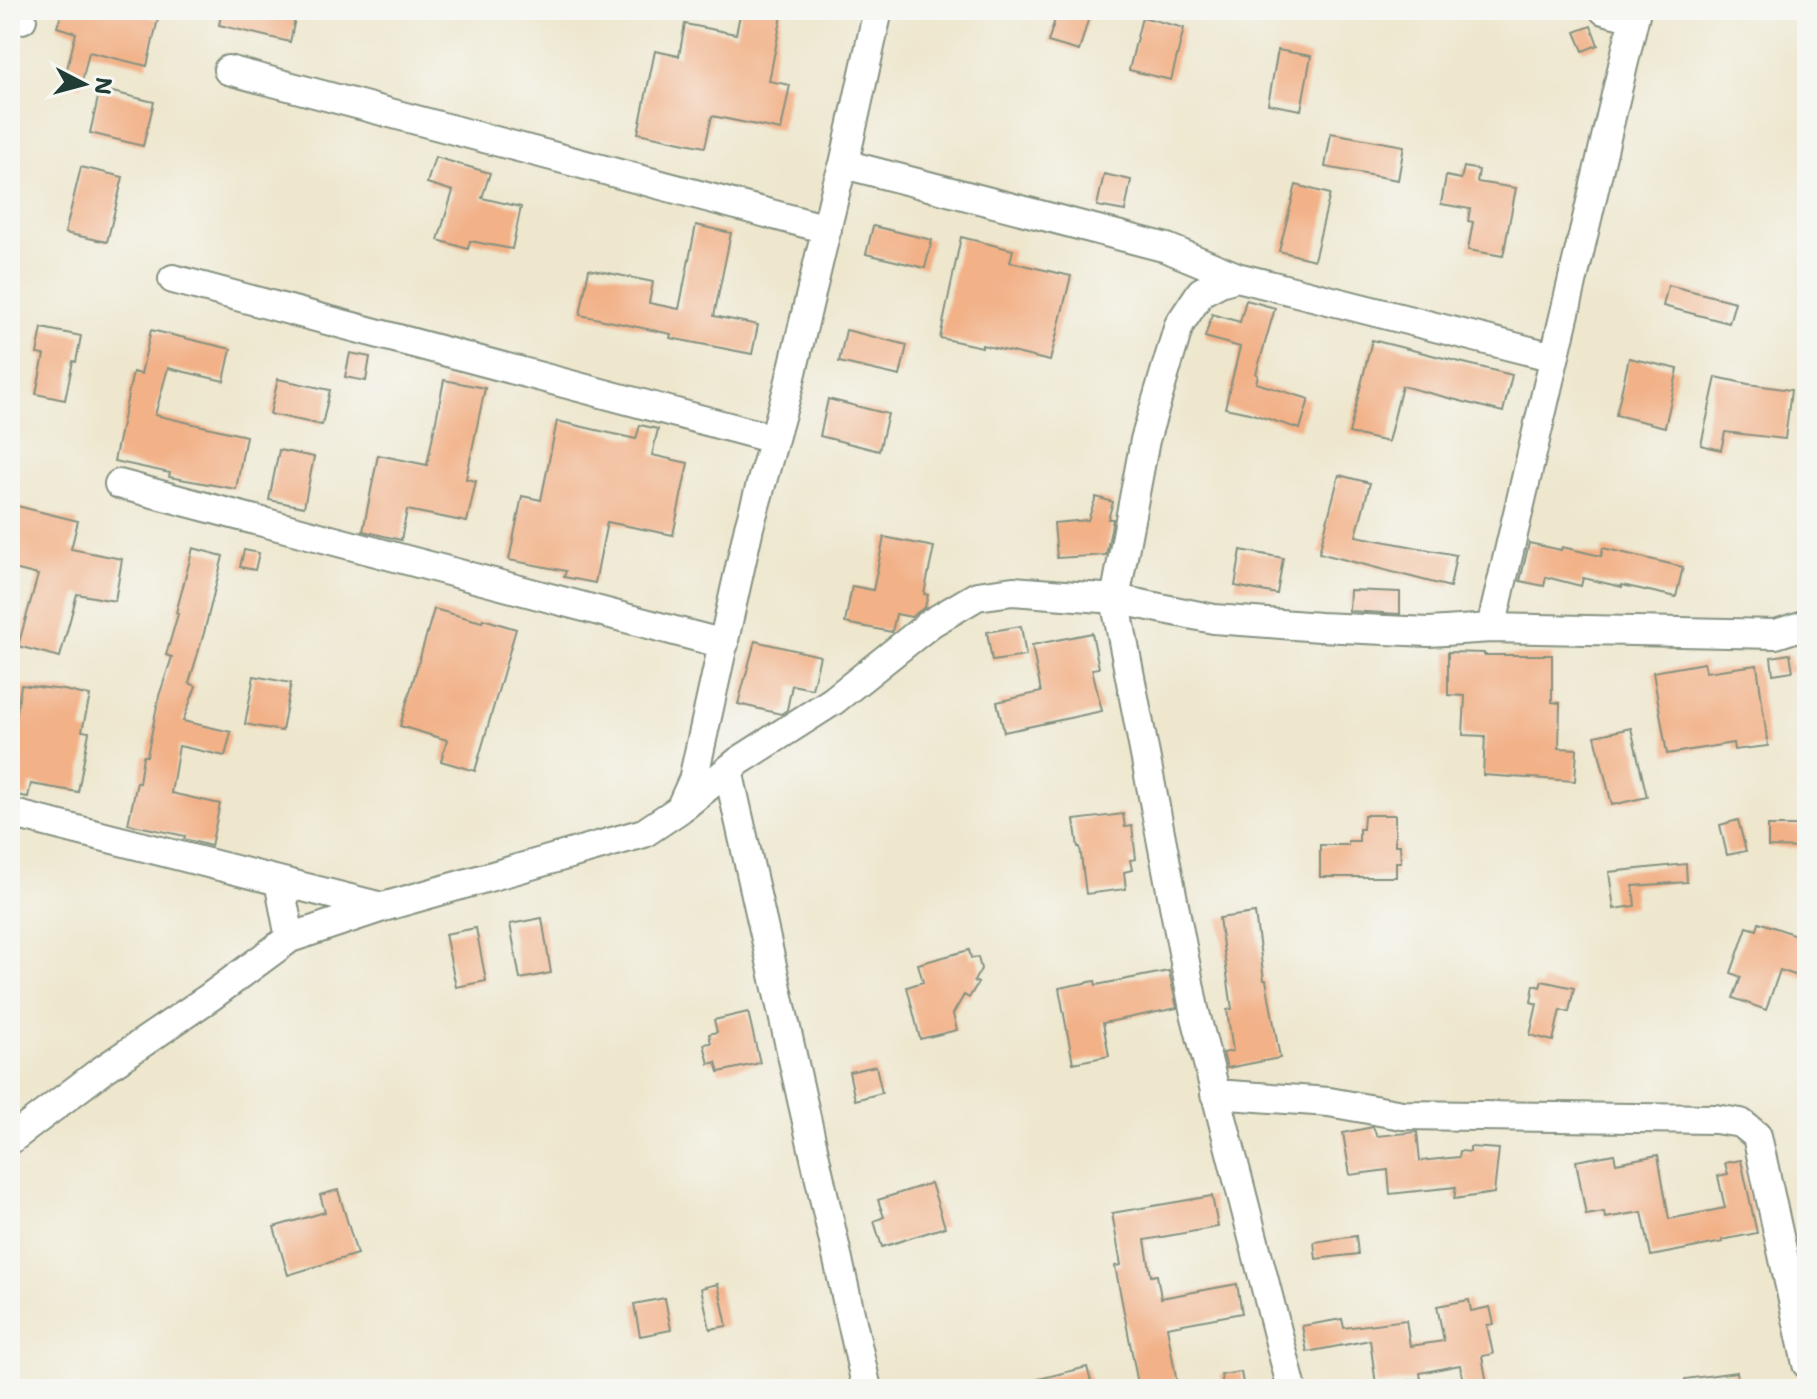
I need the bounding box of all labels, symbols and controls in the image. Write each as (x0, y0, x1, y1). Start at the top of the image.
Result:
north arrow (44, 44, 124, 124)
text: N (88, 76, 119, 96)

